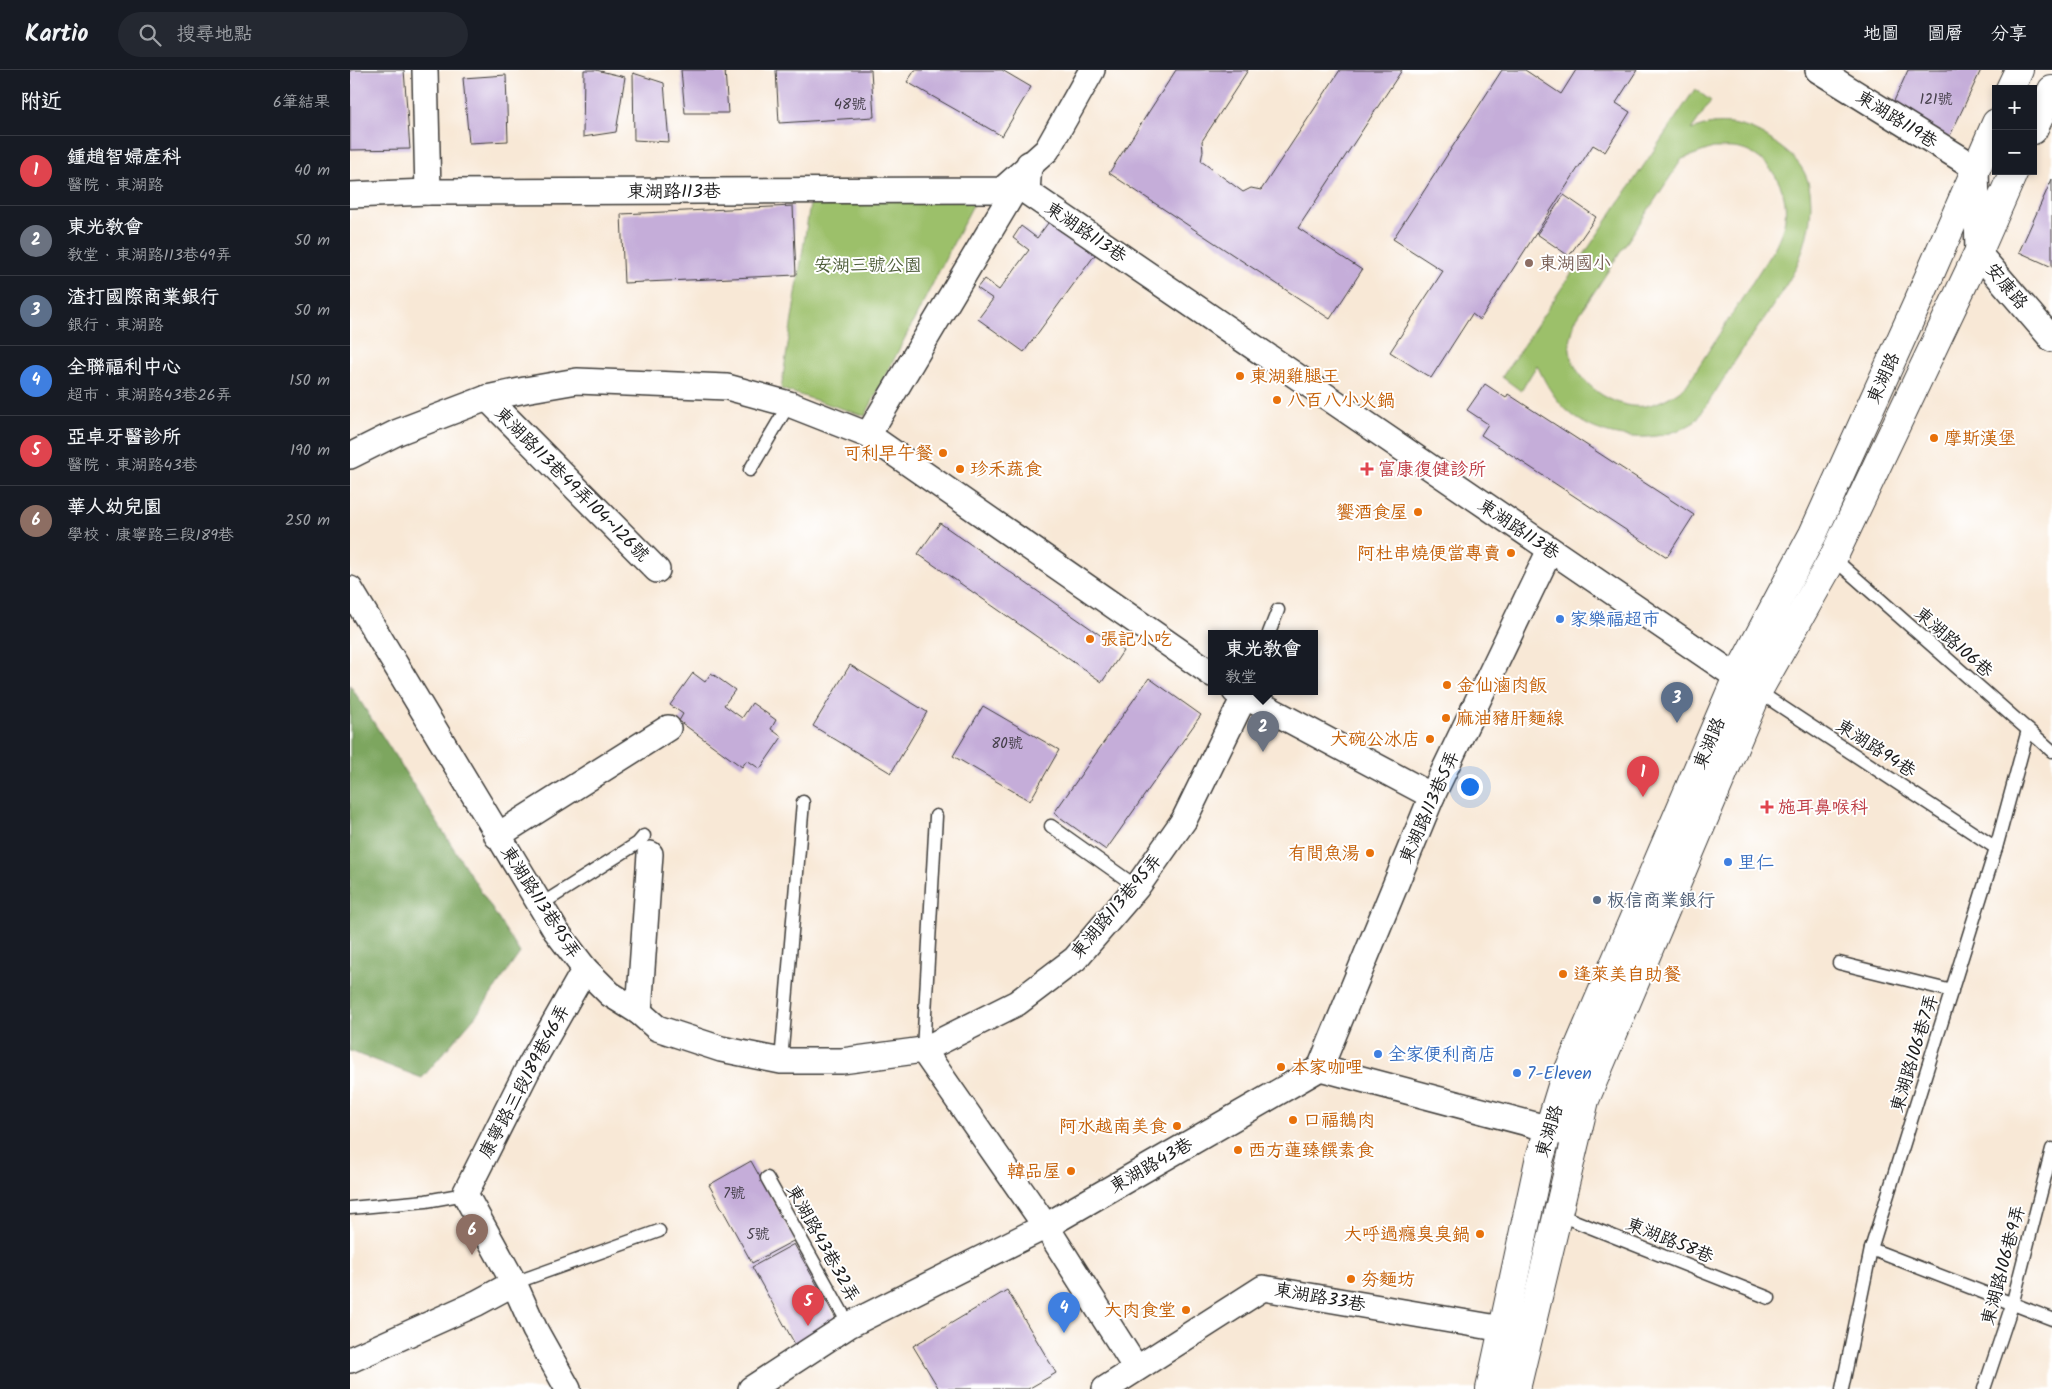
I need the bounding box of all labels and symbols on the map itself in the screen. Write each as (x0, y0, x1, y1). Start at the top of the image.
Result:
street label: 東湖路119巷 (1849, 84, 1943, 157)
house number: 121號 (1919, 88, 1953, 112)
house number: 48號 (834, 93, 866, 117)
street label: 東湖路113巷 (627, 178, 721, 207)
street label: 東湖路113巷 (1038, 195, 1132, 271)
place label: 東湖國小 (1539, 250, 1611, 279)
park label: 安湖三號公園 (814, 252, 922, 281)
marker: 東湖國小 (1523, 257, 1535, 269)
street label: 安康路 (1977, 257, 2034, 317)
street label: 東湖路 (1860, 348, 1909, 409)
place label: 東湖雞腿王 (1250, 363, 1340, 392)
marker: 東湖雞腿王 (1234, 370, 1246, 382)
place label: 八百八小火鍋 (1287, 387, 1395, 416)
marker: 八百八小火鍋 (1271, 394, 1283, 406)
street label: 東湖路113巷49弄104~126號 (487, 401, 655, 569)
place label: 摩斯漢堡 (1944, 425, 2016, 454)
marker: 摩斯漢堡 (1928, 432, 1940, 444)
place label: 可利早午餐 (843, 440, 933, 469)
marker: 可利早午餐 (937, 447, 949, 459)
place label: 珍禾蔬食 (970, 456, 1042, 485)
place label: 富康復健診所 (1378, 456, 1486, 485)
marker: 富康復健診所 (1360, 462, 1374, 476)
marker: 珍禾蔬食 (954, 463, 966, 475)
street label: 東湖路113巷 (1471, 492, 1565, 568)
place label: 饗酒食屋 (1336, 499, 1408, 528)
marker: 饗酒食屋 (1412, 506, 1424, 518)
place label: 阿杜串燒便當專賣 (1357, 540, 1501, 569)
marker: 阿杜串燒便當專賣 (1505, 547, 1517, 559)
street label: 東湖路106巷 (1907, 600, 1999, 686)
place label: 家樂福超市 (1570, 606, 1660, 635)
marker: 家樂福超市 (1554, 613, 1566, 625)
place label: 張記小吃 (1100, 626, 1172, 655)
marker: 張記小吃 (1084, 633, 1096, 645)
place label: 金仙滷肉飯 (1457, 672, 1547, 701)
marker: 金仙滷肉飯 (1441, 679, 1453, 691)
pin: 3 (1661, 682, 1693, 723)
place label: 麻油豬肝麵線 (1456, 705, 1564, 734)
pin: 2 (1247, 711, 1279, 752)
marker: 麻油豬肝麵線 (1440, 712, 1452, 724)
street label: 東湖路94巷 (1829, 712, 1921, 786)
street label: 東湖路 (1686, 713, 1734, 774)
place label: 大碗公冰店 (1330, 726, 1420, 755)
house number: 80號 (991, 732, 1023, 756)
marker: 大碗公冰店 (1424, 733, 1436, 745)
street label: 東湖路113巷5弄 (1392, 746, 1468, 869)
pin: 1 (1627, 756, 1659, 797)
your location (1457, 774, 1483, 800)
place label: 施耳鼻喉科 (1778, 794, 1868, 823)
marker: 施耳鼻喉科 (1760, 800, 1774, 814)
street label: 東湖路113巷95弄 (492, 840, 587, 965)
place label: 有間魚湯 (1288, 840, 1360, 869)
marker: 有間魚湯 (1364, 847, 1376, 859)
street label: 東湖路113巷95弄 (1064, 848, 1170, 966)
place label: 里仁 (1738, 849, 1774, 878)
marker: 里仁 (1722, 856, 1734, 868)
place label: 板信商業銀行 (1607, 887, 1715, 916)
marker: 板信商業銀行 (1591, 894, 1603, 906)
place label: 逢萊美自助餐 (1573, 961, 1681, 990)
marker: 逢萊美自助餐 (1557, 968, 1569, 980)
street label: 東湖路106巷7弄 (1884, 990, 1947, 1116)
street label: 康寧路三段189巷46弄 (472, 999, 578, 1164)
place label: 全家便利商店 (1388, 1041, 1496, 1070)
marker: 全家便利商店 (1372, 1048, 1384, 1060)
place label: 本家咖哩 (1291, 1054, 1363, 1083)
place label: 7-Eleven (1527, 1060, 1592, 1089)
marker: 本家咖哩 (1275, 1061, 1287, 1073)
marker: 7-Eleven (1511, 1067, 1523, 1079)
street label: 東湖路 (1529, 1101, 1572, 1161)
place label: 口福鵝肉 (1303, 1107, 1375, 1136)
place label: 阿水越南美食 (1059, 1113, 1167, 1142)
marker: 口福鵝肉 (1287, 1114, 1299, 1126)
marker: 阿水越南美食 (1171, 1120, 1183, 1132)
street label: 東湖路43巷 (1105, 1131, 1199, 1202)
place label: 西方蓮臻饌素食 (1248, 1137, 1374, 1166)
marker: 西方蓮臻饌素食 (1232, 1144, 1244, 1156)
place label: 韓品屋 (1007, 1158, 1061, 1187)
marker: 韓品屋 (1065, 1165, 1077, 1177)
street label: 東湖路43巷32弄 (777, 1179, 866, 1308)
house number: 7號 (723, 1182, 745, 1206)
street label: 東湖路106巷9弄 (1974, 1202, 2034, 1329)
street label: 東湖路58巷 (1621, 1211, 1718, 1272)
pin: 6 (456, 1214, 488, 1255)
place label: 大呼過癮臭臭鍋 (1344, 1221, 1470, 1250)
house number: 5號 (746, 1223, 770, 1247)
marker: 大呼過癮臭臭鍋 (1474, 1228, 1486, 1240)
place label: 夯麵坊 (1361, 1266, 1415, 1295)
marker: 夯麵坊 (1345, 1273, 1357, 1285)
street label: 東湖路33巷 (1272, 1276, 1368, 1321)
pin: 5 (792, 1285, 824, 1326)
pin: 4 (1048, 1292, 1080, 1333)
place label: 大肉食堂 (1104, 1297, 1176, 1326)
marker: 大肉食堂 (1180, 1304, 1192, 1316)

